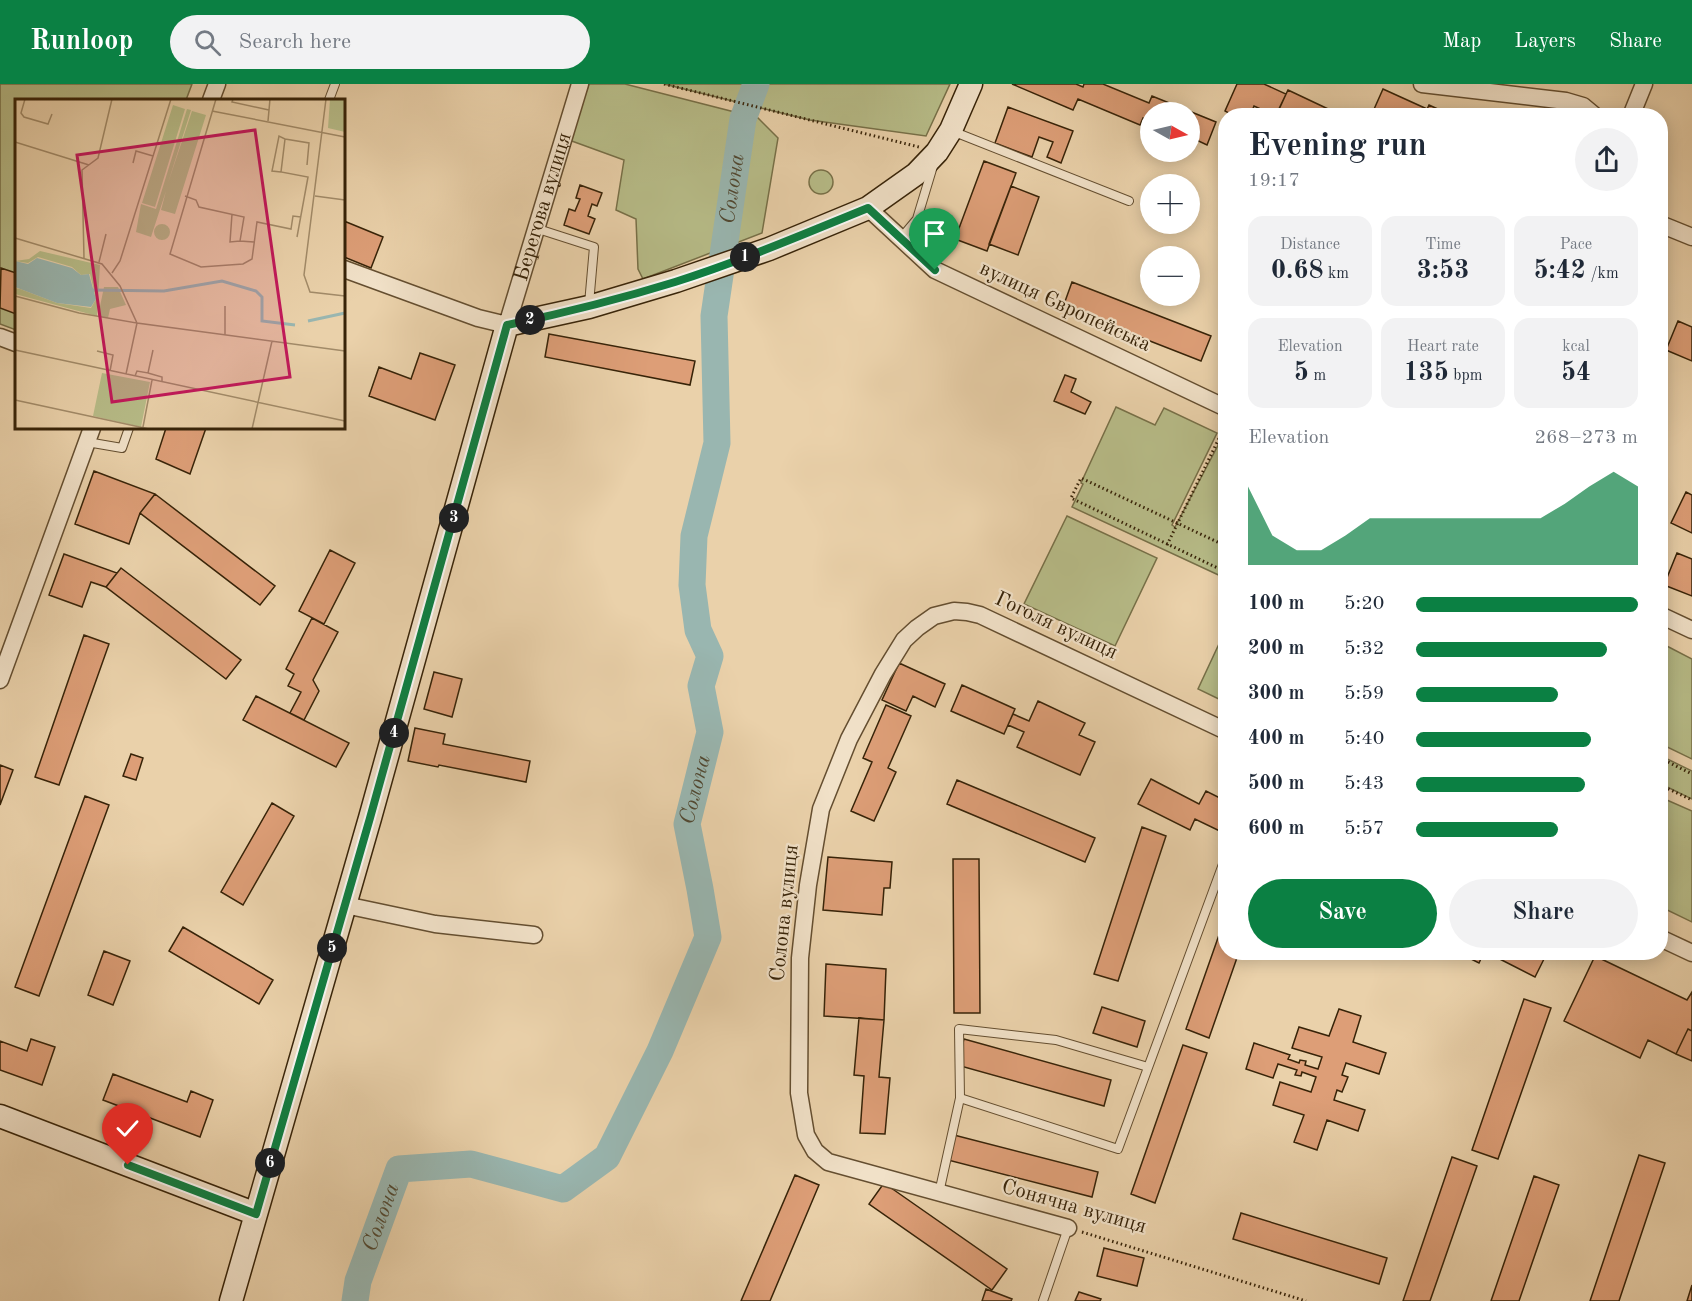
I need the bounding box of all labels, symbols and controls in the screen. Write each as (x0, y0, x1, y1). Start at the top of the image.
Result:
search box (170, 15, 590, 69)
icon: search (191, 26, 224, 59)
text: Runloop (30, 28, 134, 56)
text: Search here (239, 31, 351, 53)
text: Map (1442, 31, 1481, 52)
text: Layers (1514, 31, 1576, 52)
text: Share (1609, 31, 1662, 52)
inset map (15, 99, 345, 429)
north arrow (1140, 102, 1200, 162)
map controls (1140, 102, 1200, 306)
button: share (1575, 128, 1638, 191)
street label: Берегова вулиця (510, 130, 575, 284)
text: Evening run (1248, 130, 1427, 163)
water label: Солона (717, 152, 749, 226)
text: 19:17 (1248, 171, 1300, 191)
button: + (1140, 174, 1200, 234)
pin (909, 208, 960, 270)
icon: arrive (918, 217, 951, 250)
text: Distance (1280, 237, 1340, 253)
text: Time (1425, 237, 1461, 253)
text: Pace (1560, 237, 1592, 253)
pin: 1 (730, 242, 760, 272)
button: − (1140, 246, 1200, 306)
text: 1 (740, 249, 750, 265)
street label: вулиця Європейська (976, 258, 1154, 356)
text: 0.68 (1271, 258, 1324, 284)
text: 3:53 (1417, 258, 1469, 284)
text: 5:42 (1533, 258, 1586, 284)
text: km (1324, 266, 1349, 282)
text: /km (1586, 266, 1619, 282)
pin: 2 (515, 305, 545, 335)
text: 2 (525, 312, 535, 328)
text: Elevation (1277, 339, 1343, 355)
text: Heart rate (1407, 339, 1479, 355)
text: kcal (1562, 339, 1590, 355)
text: 5 (1294, 360, 1309, 386)
text: 135 (1404, 360, 1449, 386)
text: 54 (1561, 360, 1591, 386)
text: m (1309, 368, 1326, 384)
text: bpm (1449, 368, 1482, 384)
text: Elevation (1248, 428, 1329, 448)
text: 268–273 m (1535, 428, 1638, 448)
pin: 3 (439, 503, 469, 533)
text: 3 (449, 510, 459, 526)
street label: Гоголя вулиця (991, 588, 1121, 664)
text: 100 m (1248, 594, 1304, 614)
text: 5:20 (1344, 594, 1384, 614)
text: 200 m (1248, 639, 1304, 659)
text: 5:32 (1344, 639, 1384, 659)
text: 300 m (1248, 684, 1304, 704)
text: 5:59 (1344, 684, 1384, 704)
pin: 4 (379, 718, 409, 748)
text: 4 (389, 725, 399, 741)
text: 400 m (1248, 729, 1304, 749)
text: 5:40 (1344, 729, 1384, 749)
water label: Солона (676, 752, 715, 827)
text: 500 m (1248, 774, 1304, 794)
text: 5:43 (1344, 774, 1384, 794)
text: 600 m (1248, 819, 1304, 839)
text: 5:57 (1344, 819, 1384, 839)
street label: Солона вулиця (767, 843, 803, 983)
button: Save (1248, 879, 1437, 948)
button: Share (1449, 879, 1638, 948)
pin: 5 (317, 933, 347, 963)
text: 5 (327, 940, 337, 956)
pin (102, 1103, 153, 1165)
icon: check (111, 1112, 144, 1145)
pin: 6 (255, 1148, 285, 1178)
text: 6 (265, 1155, 275, 1171)
street label: Сонячна вулиця (999, 1176, 1149, 1238)
water label: Солона (359, 1180, 404, 1254)

